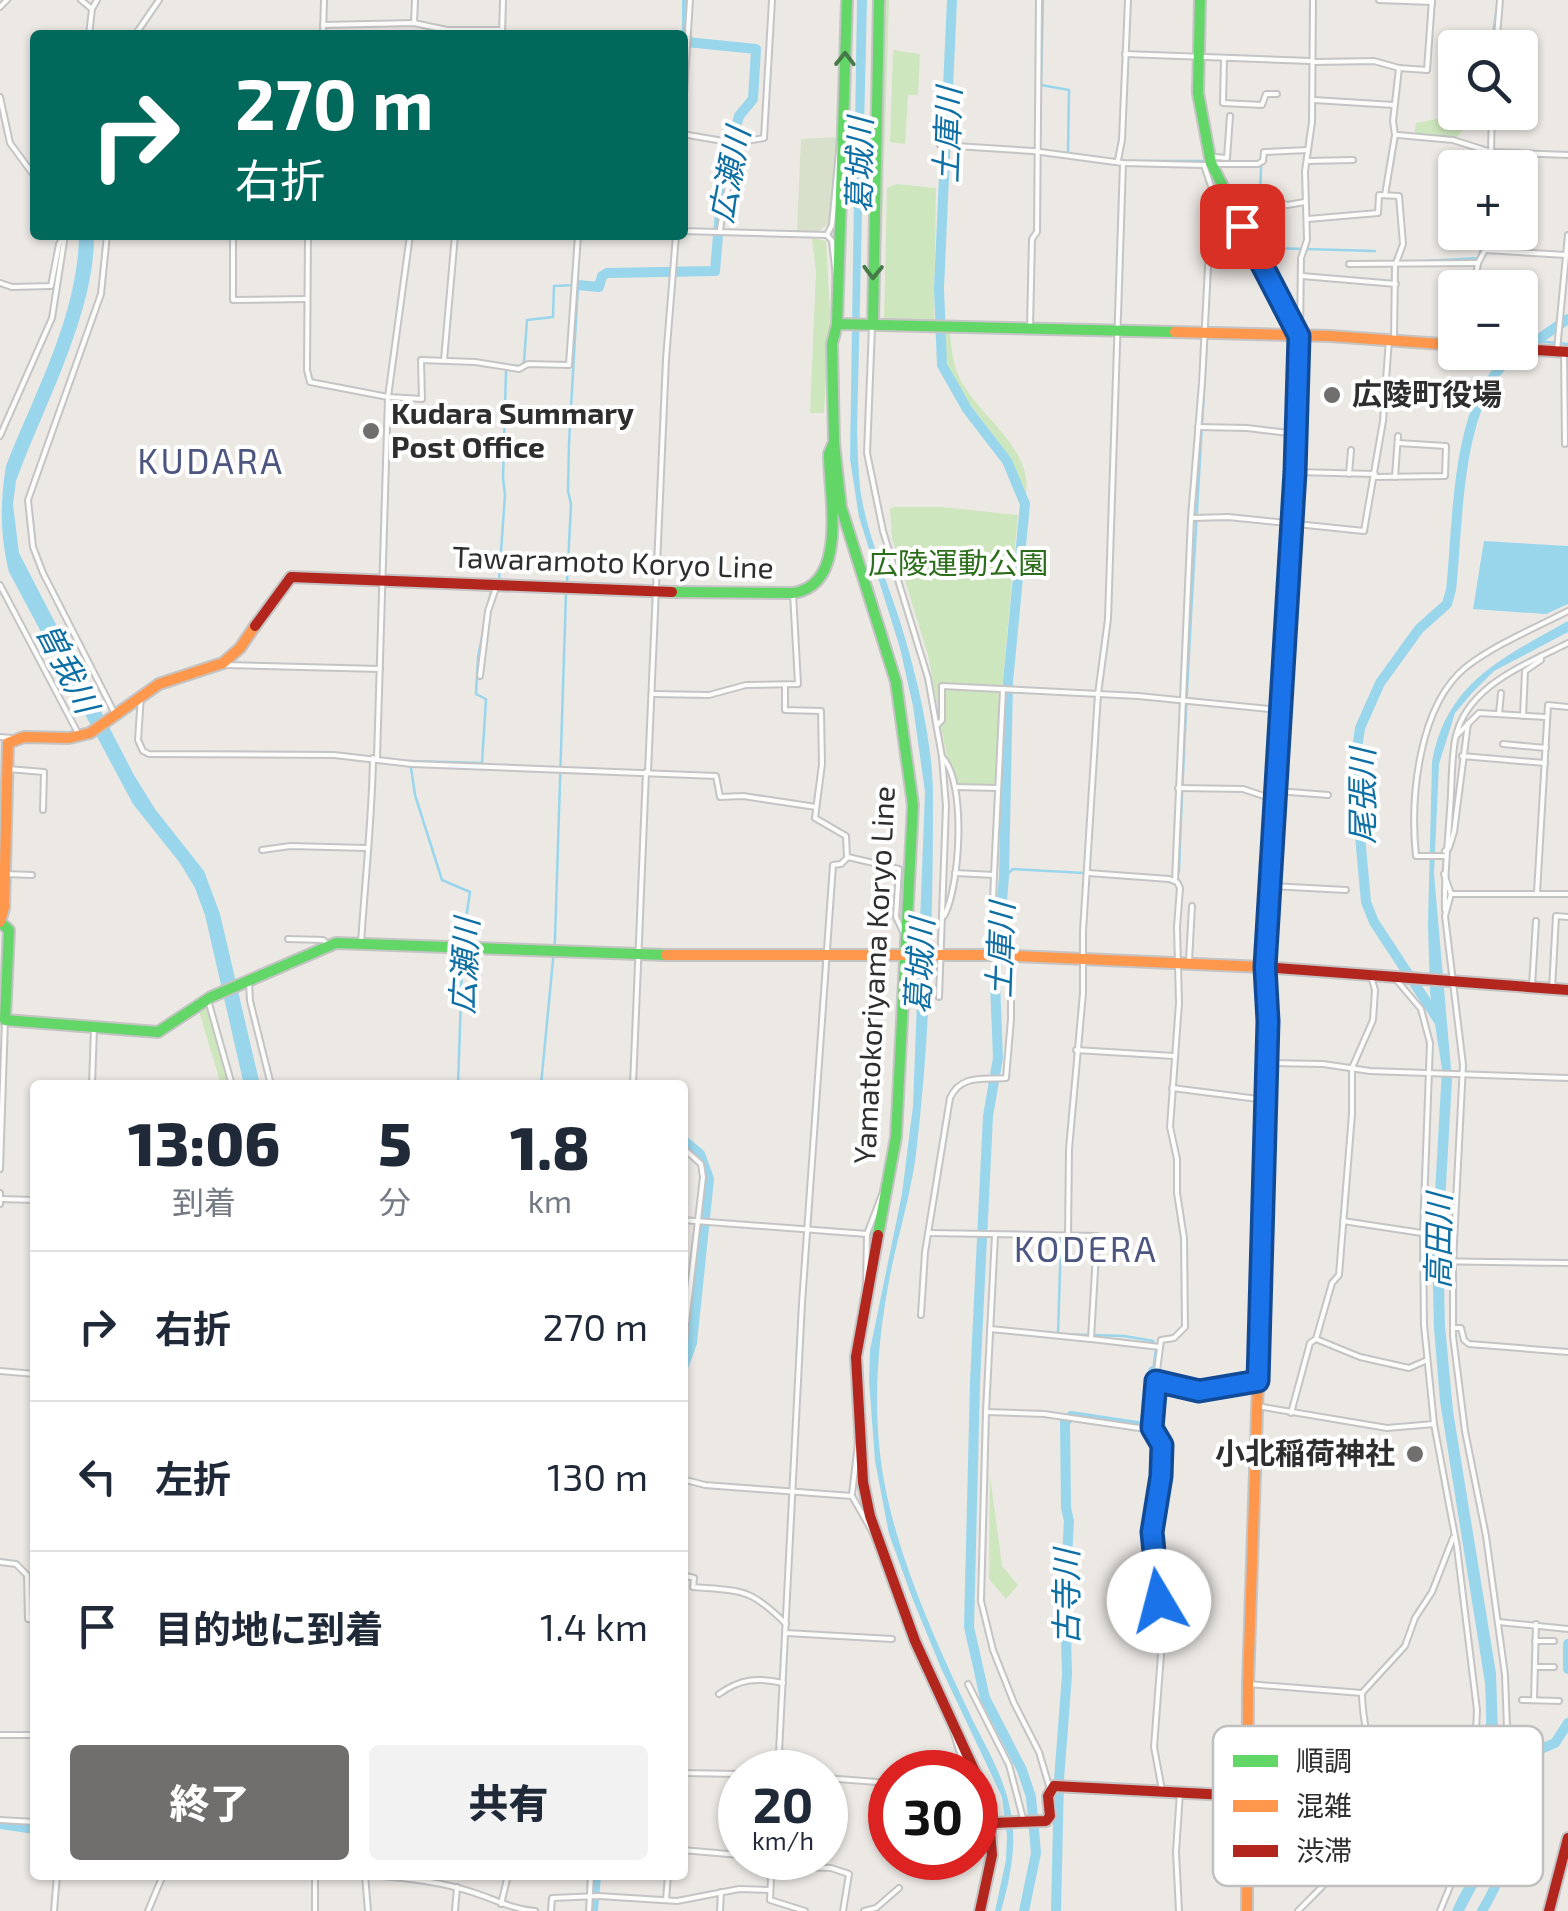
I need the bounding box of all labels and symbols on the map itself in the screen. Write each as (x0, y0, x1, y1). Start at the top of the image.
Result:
one-way arrow (835, 50, 856, 66)
water label: 土庫川 (925, 83, 967, 184)
water label: 葛城川 (838, 114, 878, 213)
water label: 広瀬川 (700, 121, 756, 225)
pin (1200, 184, 1285, 269)
one-way arrow (863, 265, 884, 281)
place label: 広陵町役場 (1352, 375, 1502, 411)
marker: 広陵町役場 (1321, 384, 1343, 406)
place label: Kudara Summary Post Office (391, 394, 634, 464)
marker: Kudara Summary Post Office (360, 420, 382, 442)
district label: KUDARA (137, 439, 285, 481)
street label: Tawaramoto Koryo Line (452, 537, 774, 585)
park label: 広陵運動公園 (868, 544, 1048, 580)
water label: 曽我川 (30, 616, 109, 721)
water label: 尾張川 (1342, 745, 1380, 844)
street label: Yamatokoriyama Koryo Line (845, 785, 901, 1165)
water label: 土庫川 (978, 898, 1020, 999)
water label: 広瀬川 (442, 914, 485, 1015)
water label: 葛城川 (897, 914, 940, 1015)
water label: 高田川 (1417, 1190, 1457, 1289)
district label: KODERA (1014, 1227, 1158, 1269)
place label: 小北稲荷神社 (1215, 1434, 1395, 1470)
marker: 小北稲荷神社 (1404, 1443, 1426, 1465)
water label: 古寺川 (1046, 1546, 1084, 1645)
position arrow (1107, 1549, 1211, 1653)
legend (1213, 1726, 1543, 1886)
text: 順調 (1296, 1743, 1352, 1777)
speed limit sign: 30 (868, 1750, 998, 1880)
text: 混雑 (1296, 1788, 1352, 1822)
text: 渋滞 (1296, 1833, 1352, 1867)

